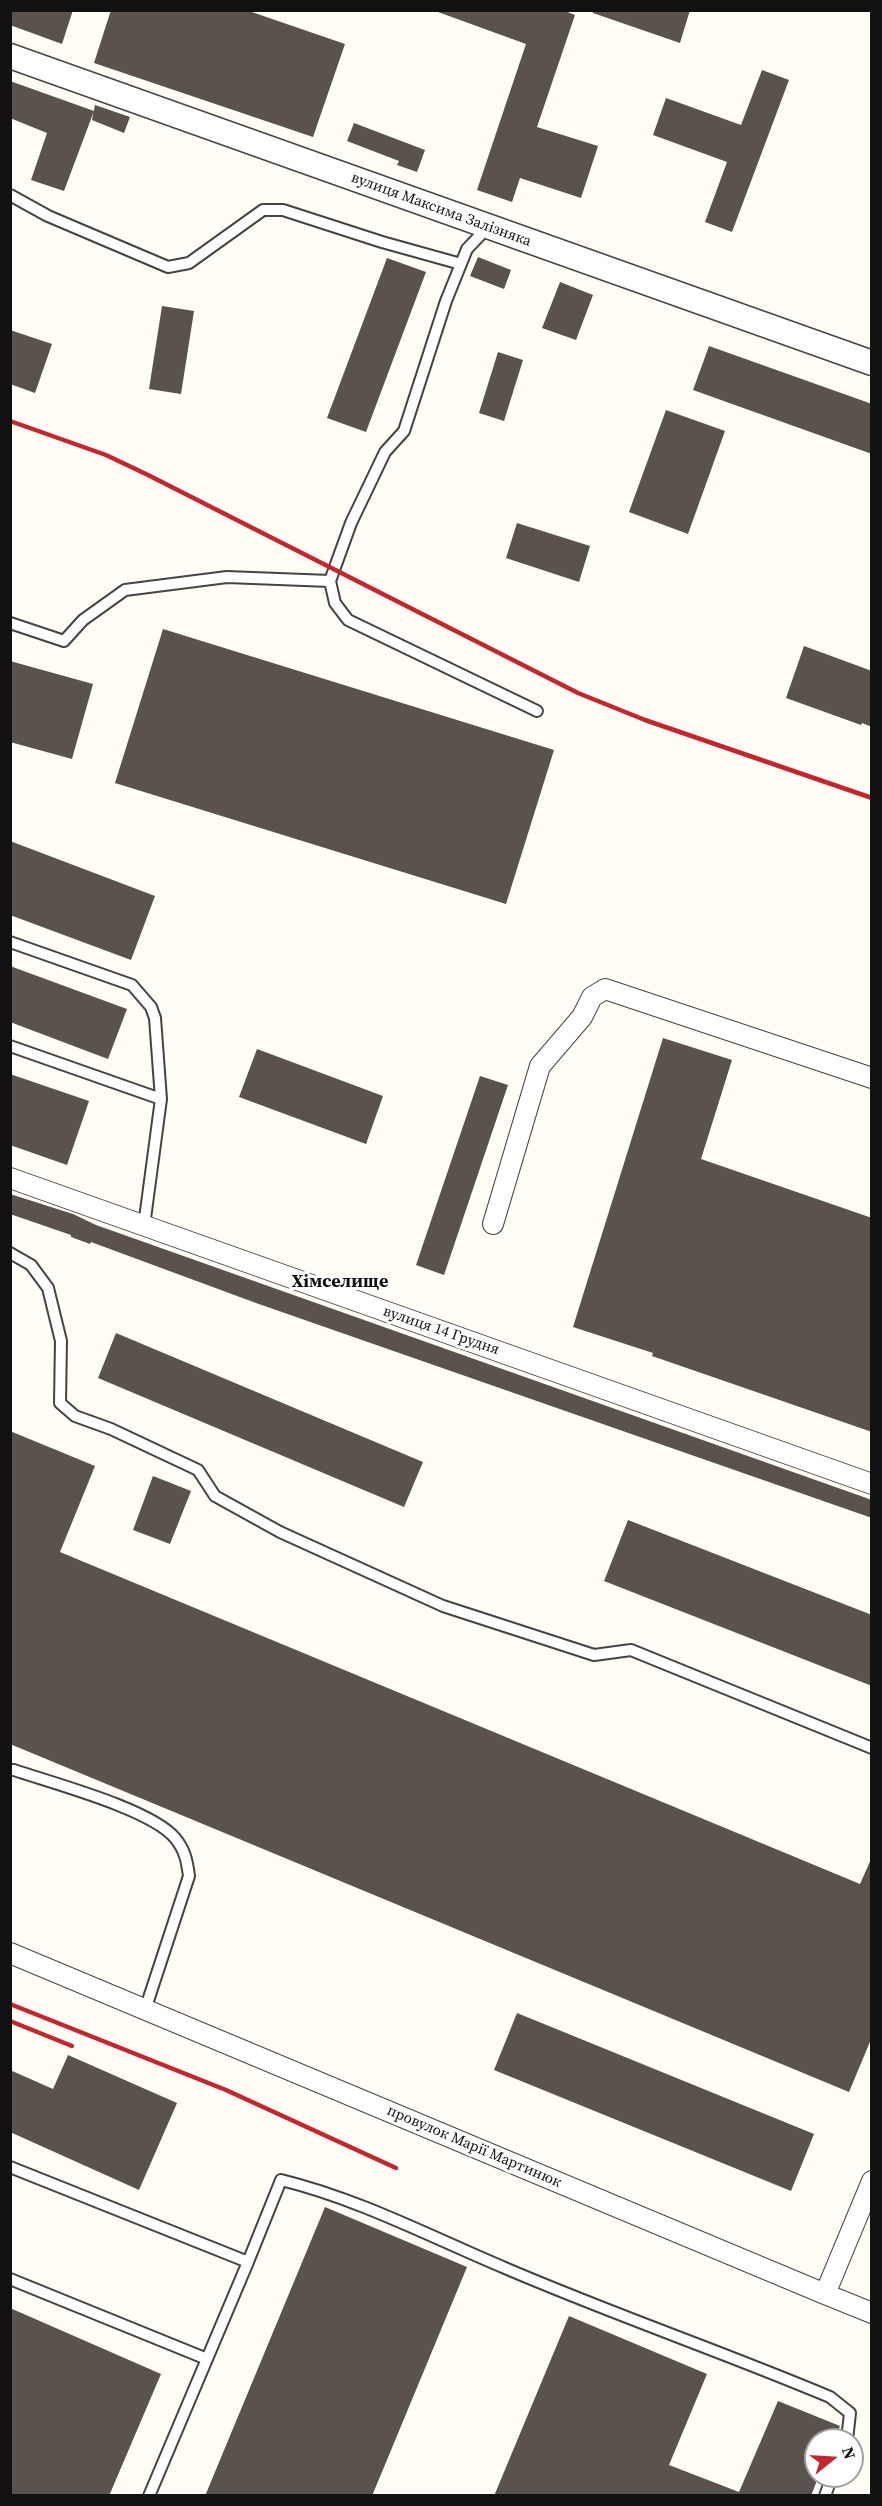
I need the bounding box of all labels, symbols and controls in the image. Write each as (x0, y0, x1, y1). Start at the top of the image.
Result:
street label: вулиця Максима Залізняка (348, 169, 534, 251)
district label: Хімселище (292, 1271, 388, 1293)
street label: вулиця 14 Грудня (381, 1303, 501, 1359)
street label: провулок Марії Мартинюк (384, 2102, 564, 2192)
north arrow (804, 2428, 864, 2488)
text: N (837, 2444, 861, 2462)

